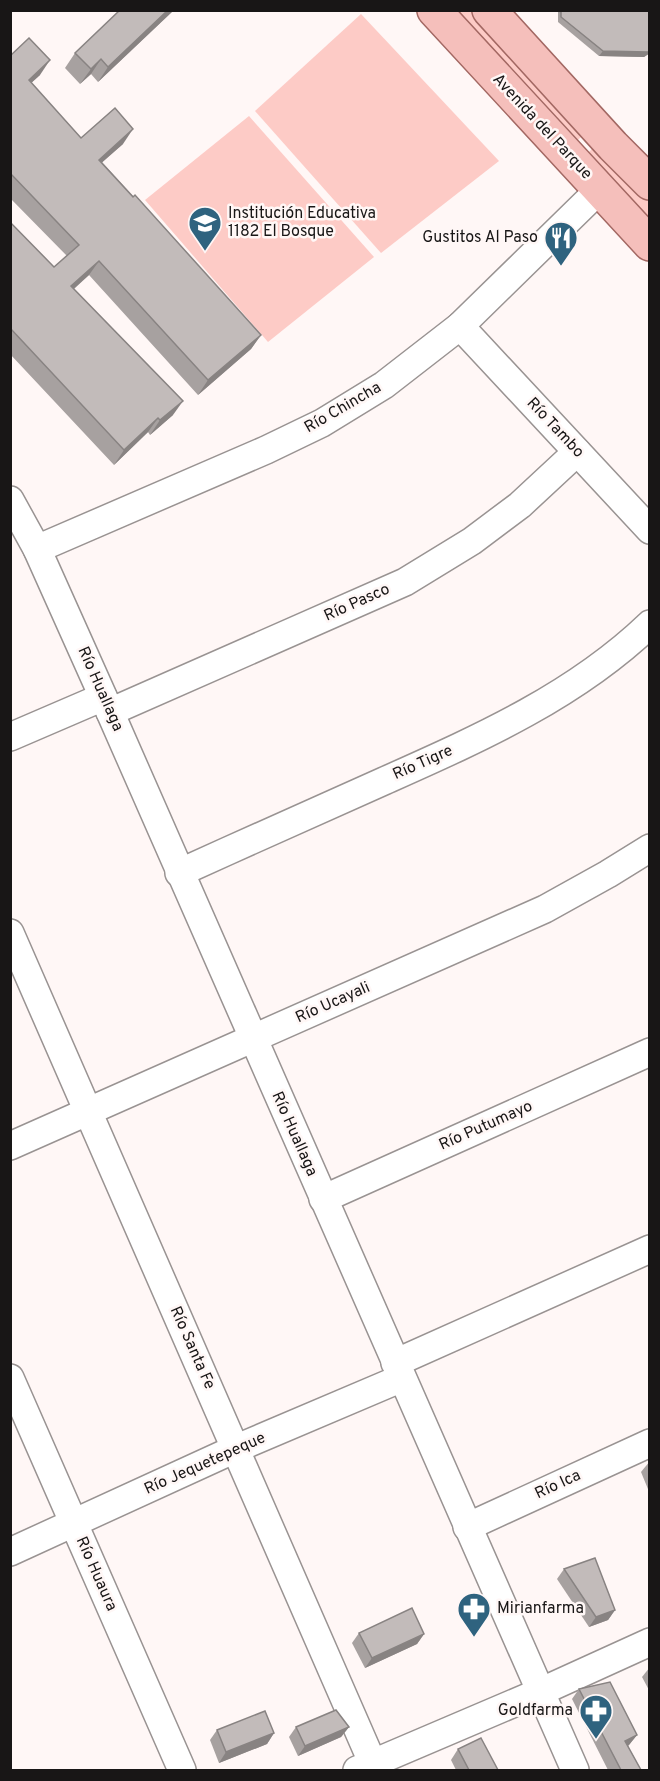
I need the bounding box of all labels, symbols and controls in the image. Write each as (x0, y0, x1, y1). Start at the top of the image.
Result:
street label: Avenida del Parque (488, 70, 596, 184)
place label: Institución Educativa 1182 El Bosque (228, 204, 376, 242)
school or university icon: Institución Educativa 1182 El Bosque (187, 205, 223, 252)
restaurant icon: Gustitos Al Paso (543, 220, 579, 267)
place label: Gustitos Al Paso (422, 228, 538, 248)
street label: Río Chincha (301, 378, 385, 438)
street label: Río Tambo (522, 394, 588, 462)
street label: Río Pasco (321, 580, 393, 626)
street label: Río Huallaga (72, 644, 128, 734)
street label: Río Tigre (390, 741, 456, 785)
street label: Río Ucayali (293, 978, 373, 1028)
street label: Río Huallaga (266, 1089, 322, 1179)
street label: Río Putumayo (436, 1096, 536, 1156)
street label: Río Santa Fe (165, 1303, 219, 1393)
street label: Río Jequetepeque (141, 1428, 269, 1500)
street label: Río Ica (532, 1466, 584, 1504)
street label: Río Huaura (71, 1534, 121, 1614)
pharmacy icon: Mirianfarma (456, 1591, 492, 1638)
place label: Mirianfarma (497, 1599, 584, 1619)
pharmacy icon: Goldfarma (578, 1693, 614, 1740)
place label: Goldfarma (498, 1701, 573, 1721)

